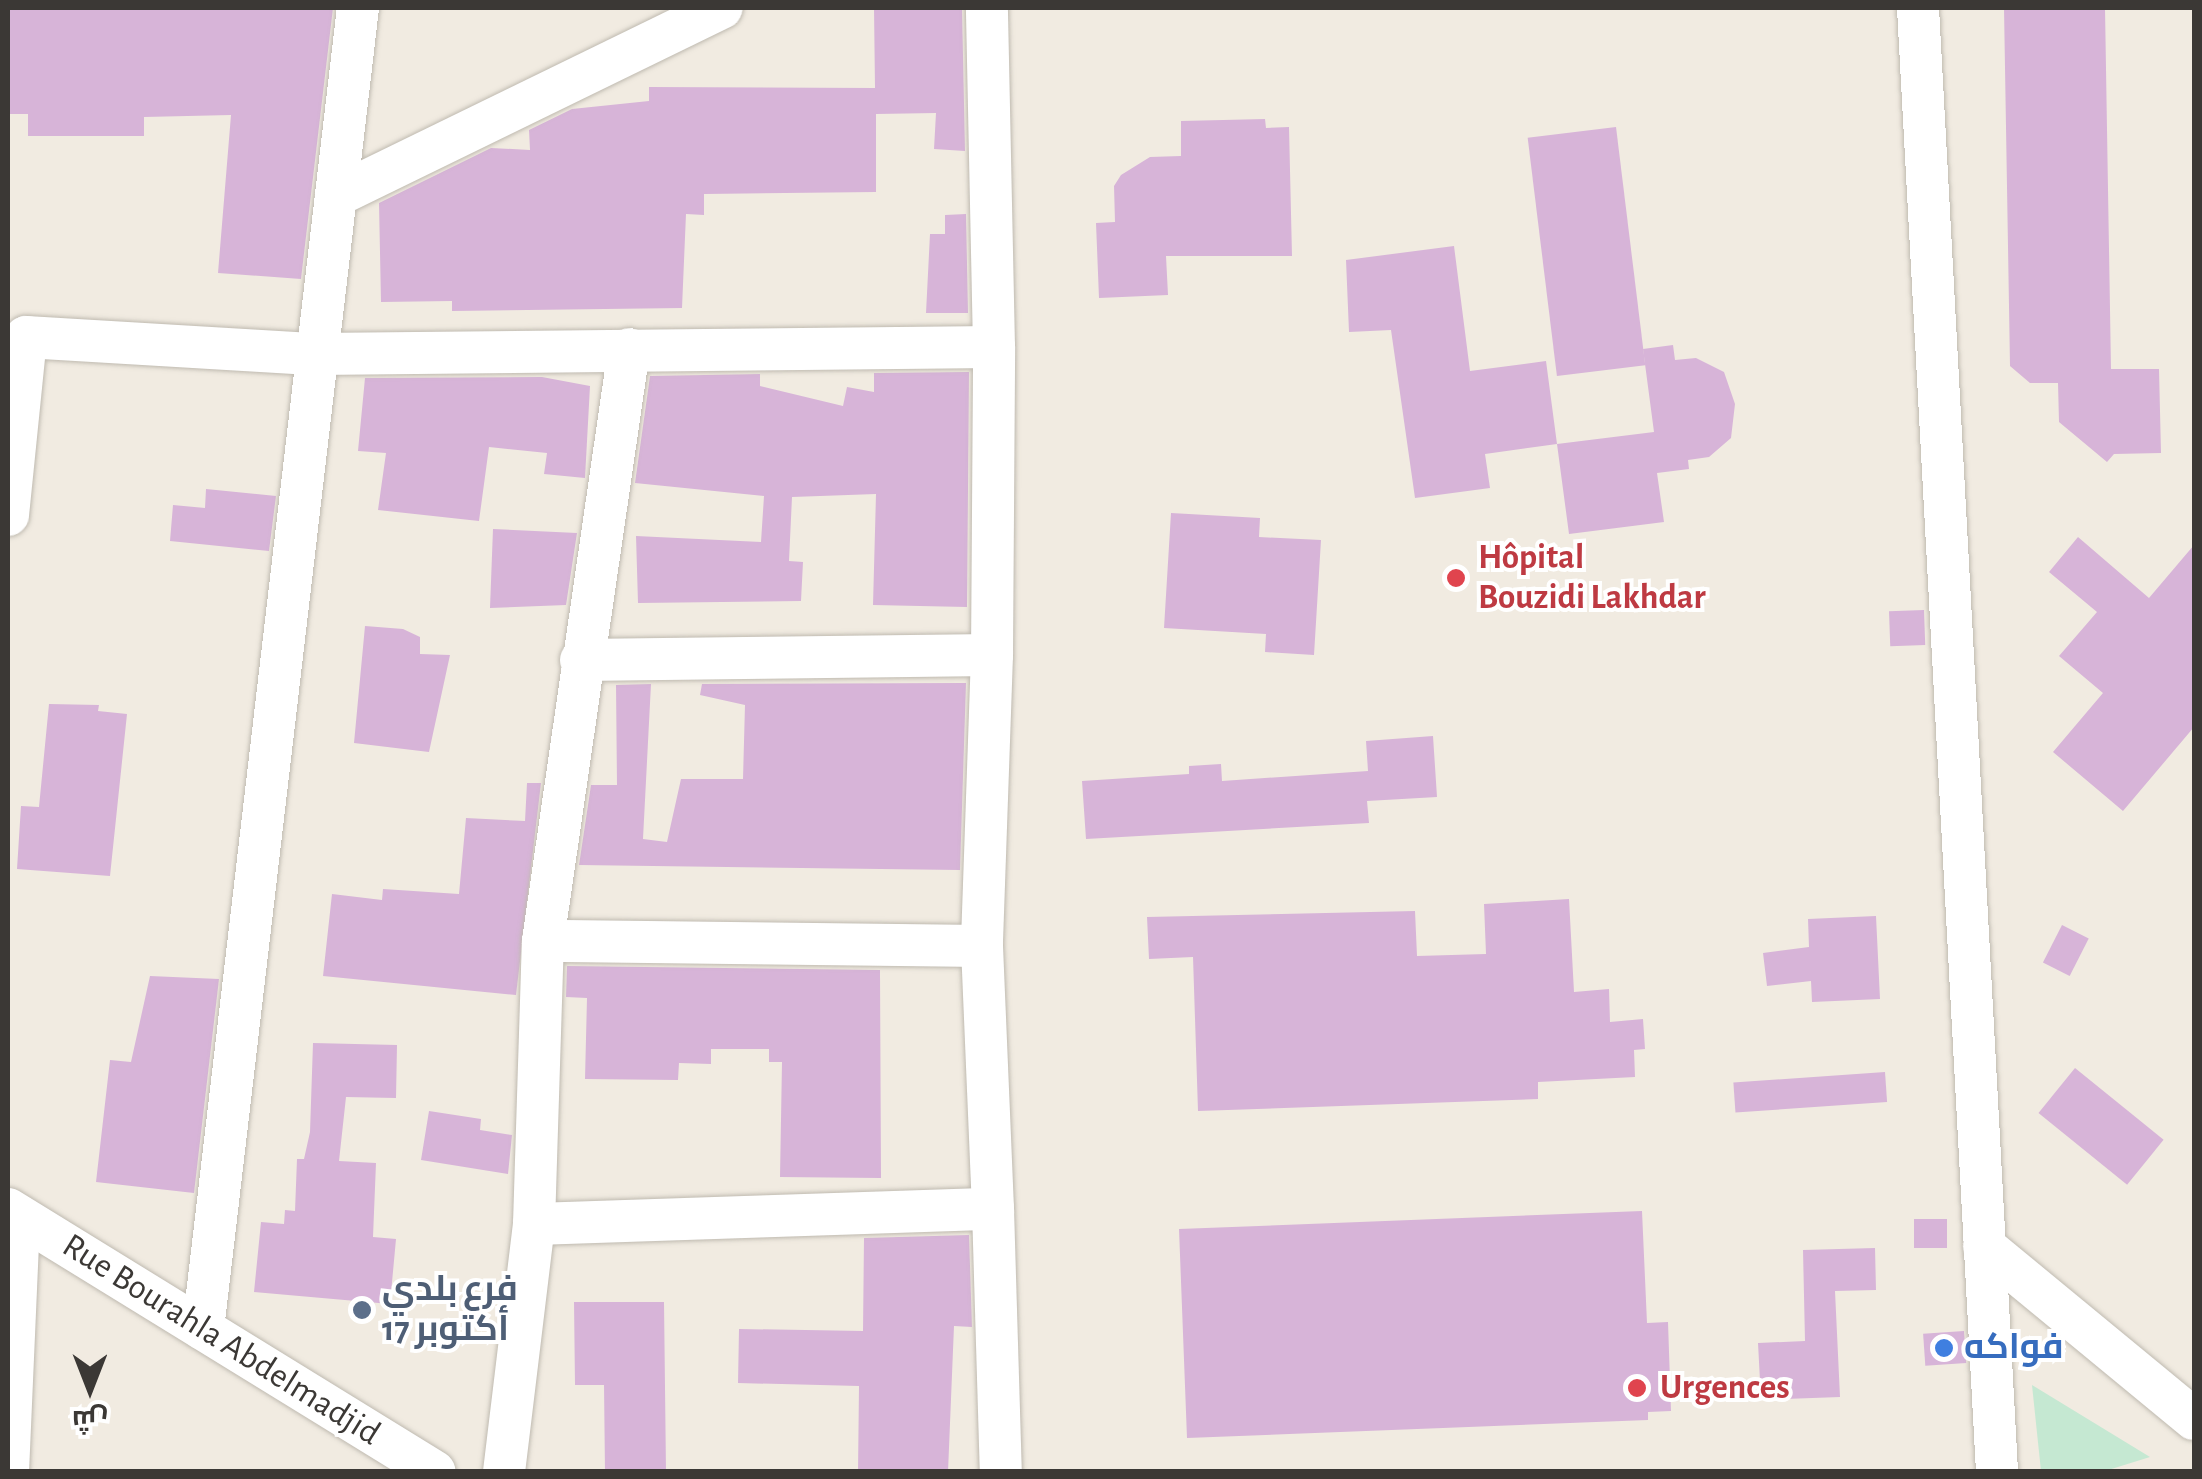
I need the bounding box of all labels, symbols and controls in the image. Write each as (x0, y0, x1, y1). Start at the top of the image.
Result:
place label: Hôpital Bouzidi Lakhdar (1478, 537, 1706, 619)
marker: Hôpital Bouzidi Lakhdar (1443, 565, 1469, 591)
street label: Rue Bourahla Abdelmadjid (54, 1225, 388, 1455)
place label: فرع بلدي 17 أكتوبر (382, 1269, 518, 1351)
marker: فرع بلدي 17 أكتوبر (351, 1299, 373, 1321)
place label: فواكه (1964, 1327, 2063, 1369)
marker: فواكه (1933, 1337, 1955, 1359)
north arrow (40, 1339, 140, 1439)
place label: Urgences (1660, 1367, 1790, 1409)
marker: Urgences (1624, 1375, 1650, 1401)
text: ش (72, 1405, 108, 1433)

